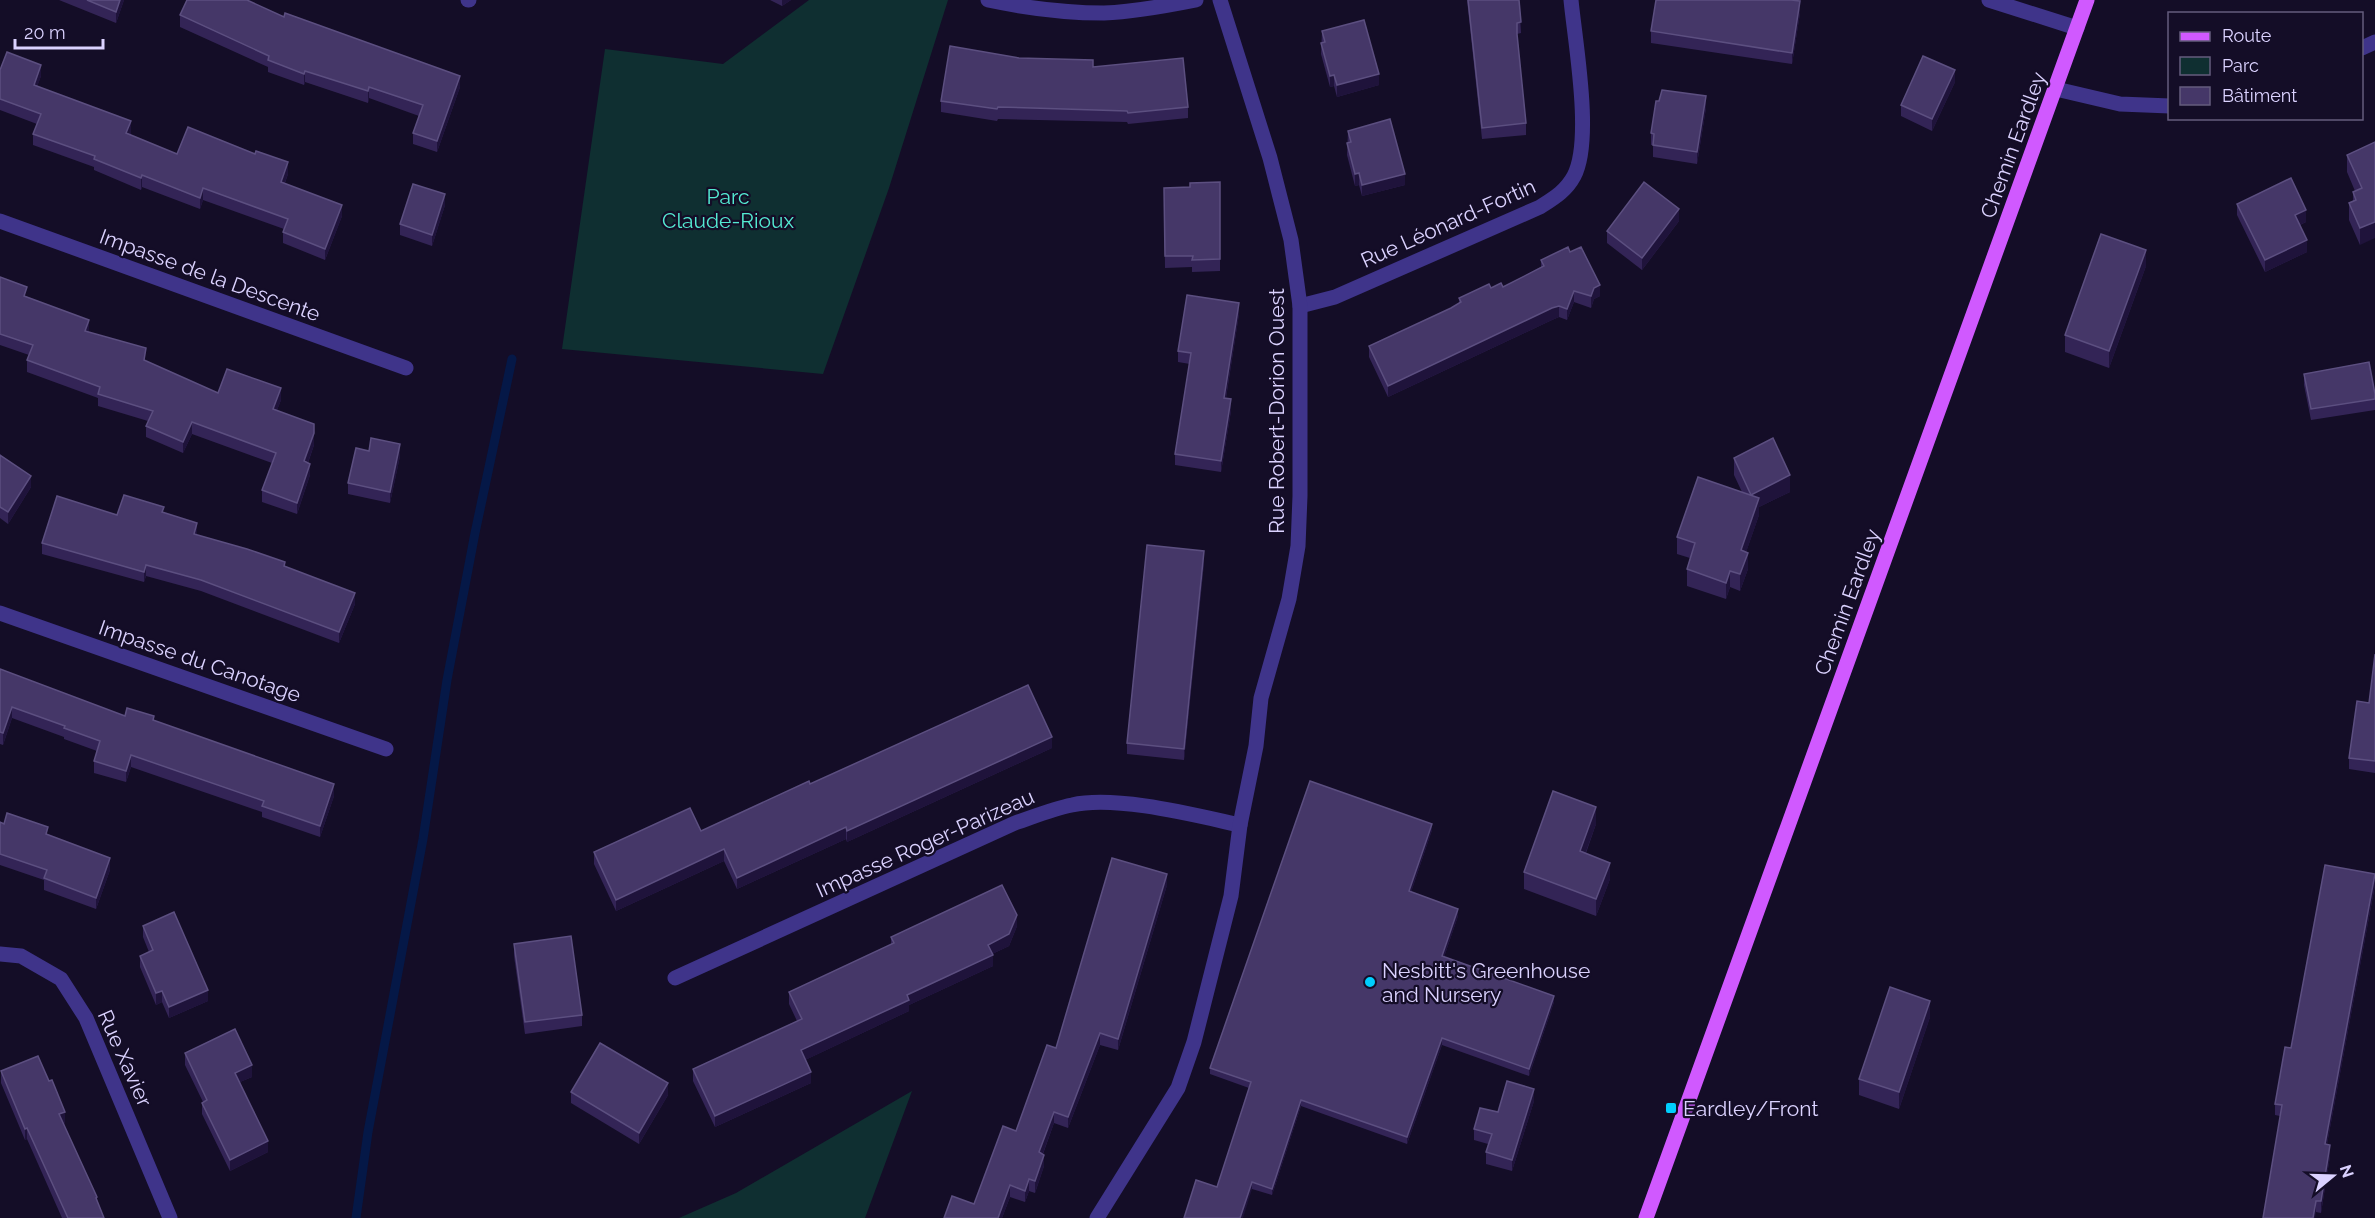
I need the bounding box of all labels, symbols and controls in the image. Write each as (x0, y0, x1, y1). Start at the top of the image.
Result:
scale bar (15, 12, 104, 50)
legend (2168, 12, 2363, 120)
text: 20 m (24, 22, 66, 43)
text: Route (2222, 25, 2272, 46)
text: Parc (2222, 55, 2259, 76)
street label: Chemin Eardley (1975, 68, 2051, 222)
text: Bâtiment (2222, 85, 2297, 106)
street label: Rue Léonard-Fortin (1357, 173, 1539, 273)
park label: Parc Claude-Rioux (662, 184, 794, 233)
street label: Impasse de la Descente (96, 223, 324, 327)
street label: Rue Robert-Dorion Ouest (1264, 288, 1289, 534)
street label: Chemin Eardley (1809, 525, 1885, 679)
street label: Impasse du Canotage (96, 615, 304, 707)
street label: Impasse Roger-Parizeau (812, 784, 1038, 902)
place label: Nesbitt's Greenhouse and Nursery (1382, 958, 1590, 1007)
marker: Nesbitt's Greenhouse and Nursery (1363, 975, 1377, 989)
street label: Rue Xavier (93, 1006, 158, 1111)
place label: Eardley/Front (1683, 1096, 1819, 1121)
marker: Eardley/Front (1664, 1101, 1678, 1115)
north arrow (2303, 1146, 2363, 1206)
text: N (2336, 1162, 2358, 1180)

